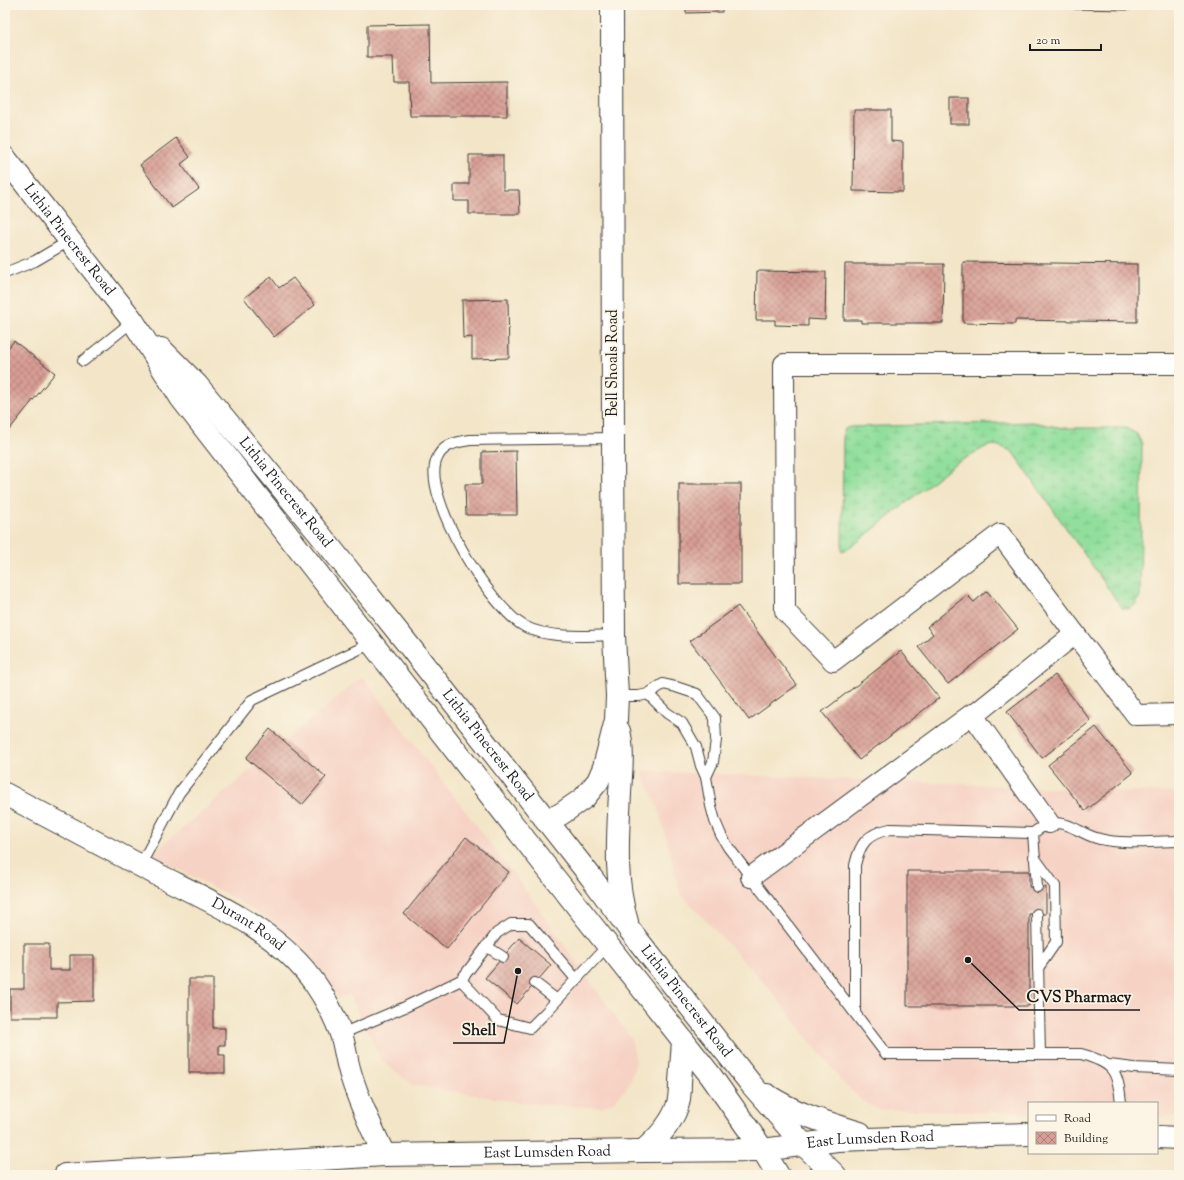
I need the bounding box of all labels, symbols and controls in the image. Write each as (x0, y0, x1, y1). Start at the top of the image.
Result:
scale bar (1030, 26, 1101, 52)
text: 20 m (1036, 32, 1061, 50)
street label: Lithia Pinecrest Road (19, 179, 120, 301)
street label: Bell Shoals Road (603, 309, 624, 417)
street label: Lithia Pinecrest Road (234, 433, 337, 552)
street label: Lithia Pinecrest Road (437, 685, 539, 806)
street label: Durant Road (208, 893, 290, 956)
street label: Lithia Pinecrest Road (635, 941, 737, 1062)
callout: CVS Pharmacy (1019, 982, 1140, 1010)
text: CVS Pharmacy (1026, 987, 1132, 1010)
callout: Shell (453, 1015, 504, 1043)
text: Shell (461, 1020, 497, 1043)
legend (1028, 1102, 1158, 1154)
text: Road (1064, 1110, 1091, 1128)
street label: East Lumsden Road (805, 1126, 935, 1154)
text: Building (1064, 1130, 1108, 1148)
street label: East Lumsden Road (483, 1141, 612, 1164)

